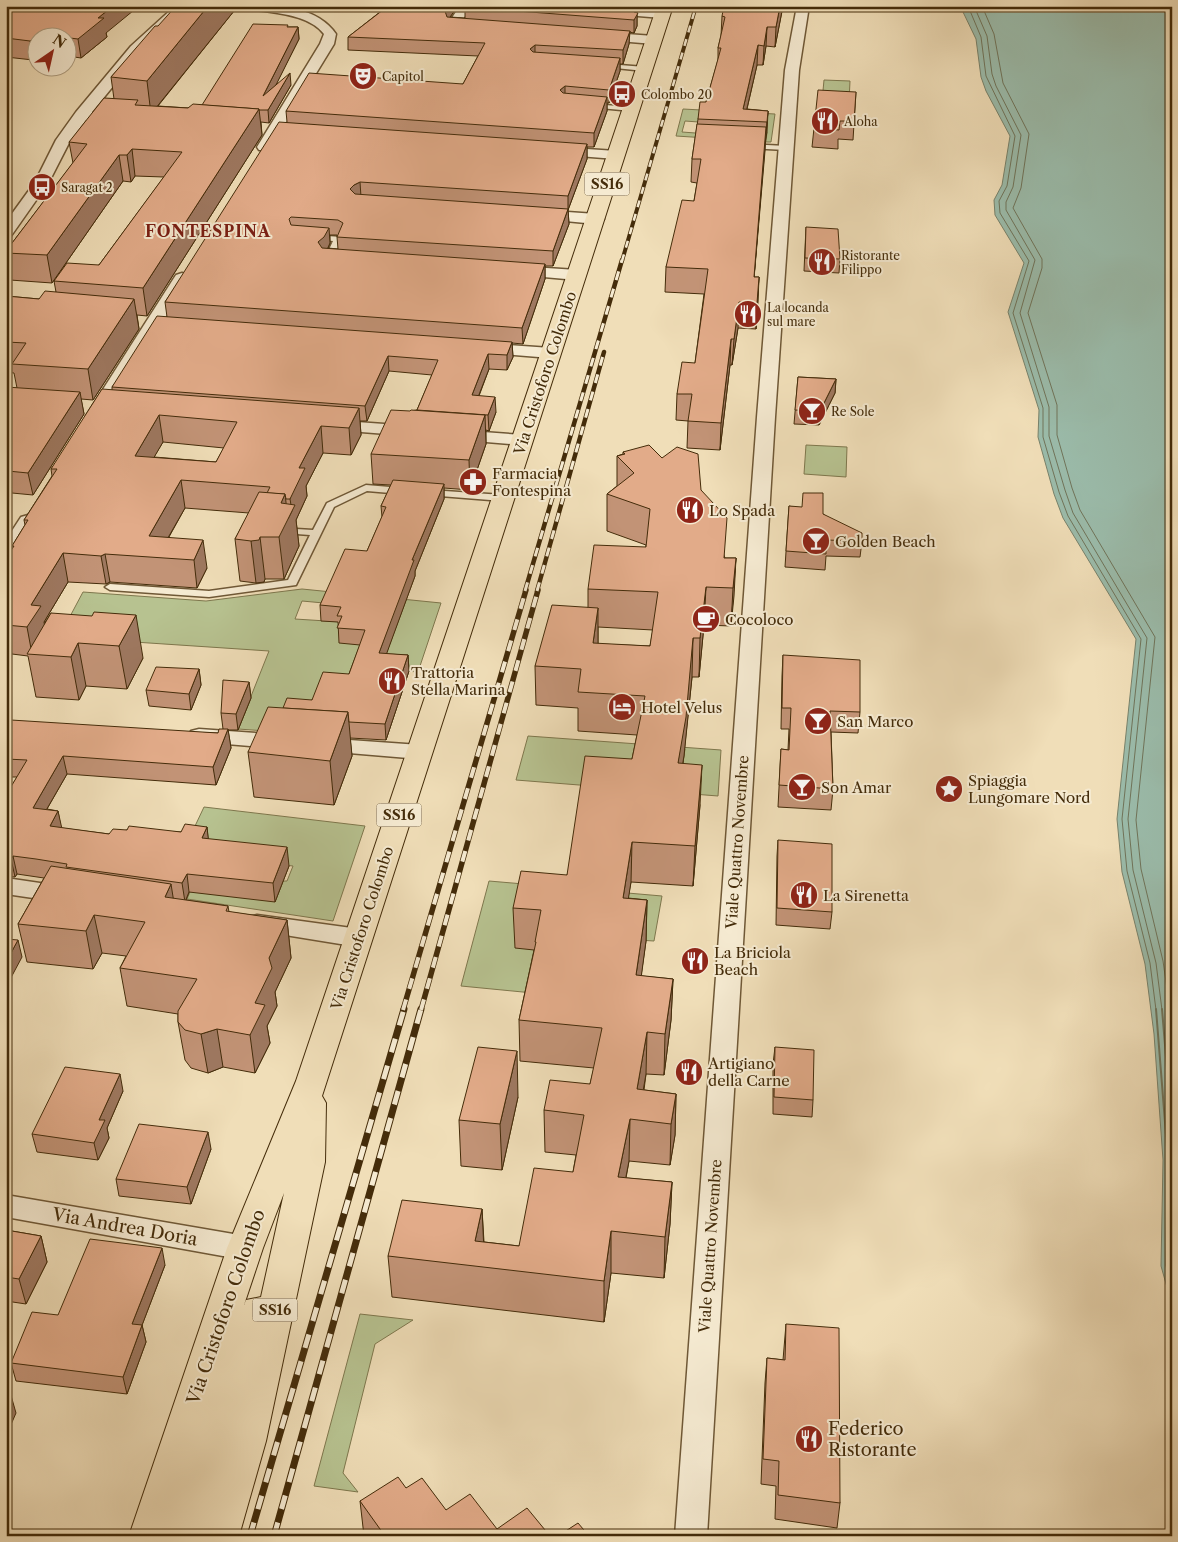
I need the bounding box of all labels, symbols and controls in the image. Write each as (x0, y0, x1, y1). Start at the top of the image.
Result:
north arrow (28, 28, 78, 78)
text: N (49, 30, 69, 52)
theatre icon: Capitol (348, 61, 378, 91)
place label: Capitol (382, 69, 424, 84)
bus stop icon: Colombo 20 (607, 79, 637, 109)
place label: Colombo 20 (641, 87, 712, 102)
restaurant icon: Aloha (810, 106, 840, 136)
place label: Aloha (843, 114, 878, 129)
bus stop icon: Saragat 2 (27, 172, 57, 202)
road number: SS16 (584, 172, 630, 195)
place label: Saragat 2 (61, 180, 113, 195)
district label: FONTESPINA (145, 221, 271, 241)
restaurant icon: Ristorante Filippo (807, 247, 837, 277)
place label: Ristorante Filippo (841, 248, 900, 277)
street label: Via Cristoforo Colombo (509, 289, 580, 458)
restaurant icon: La locanda sul mare (733, 299, 763, 329)
place label: La locanda sul mare (767, 300, 830, 329)
bar icon: Re Sole (797, 396, 827, 426)
place label: Re Sole (831, 404, 875, 419)
place label: Farmacia Fontespina (492, 464, 571, 500)
pharmacy icon: Farmacia Fontespina (458, 467, 488, 497)
restaurant icon: Lo Spada (675, 495, 705, 525)
place label: Lo Spada (709, 501, 775, 520)
bar icon: Golden Beach (801, 526, 831, 556)
place label: Golden Beach (835, 532, 936, 551)
cafe icon: Cocoloco (691, 604, 721, 634)
place label: Cocoloco (725, 610, 794, 629)
place label: Trattoria Stella Marina (411, 663, 506, 699)
restaurant icon: Trattoria Stella Marina (377, 666, 407, 696)
hotel icon: Hotel Velus (607, 692, 637, 722)
place label: Hotel Velus (641, 698, 722, 717)
bar icon: San Marco (803, 706, 833, 736)
place label: San Marco (837, 712, 913, 731)
street label: Viale Quattro Novembre (721, 754, 753, 931)
place label: Spiaggia Lungomare Nord (968, 771, 1090, 807)
bar icon: Son Amar (787, 772, 817, 802)
place icon: Spiaggia Lungomare Nord (934, 774, 964, 804)
place label: Son Amar (821, 778, 892, 797)
road number: SS16 (376, 804, 422, 826)
street label: Via Cristoforo Colombo (326, 844, 397, 1013)
restaurant icon: La Sirenetta (789, 880, 819, 910)
place label: La Sirenetta (823, 886, 909, 905)
place label: La Briciola Beach (714, 943, 791, 979)
restaurant icon: La Briciola Beach (680, 946, 710, 976)
place label: Artigiano della Carne (707, 1054, 790, 1090)
restaurant icon: Artigiano della Carne (674, 1057, 704, 1087)
street label: Viale Quattro Novembre (694, 1158, 726, 1335)
street label: Via Andrea Doria (50, 1203, 200, 1251)
street label: Via Cristoforo Colombo (182, 1207, 270, 1408)
road number: SS16 (252, 1298, 298, 1322)
place label: Federico Ristorante (828, 1418, 916, 1461)
restaurant icon: Federico Ristorante (794, 1424, 824, 1454)

